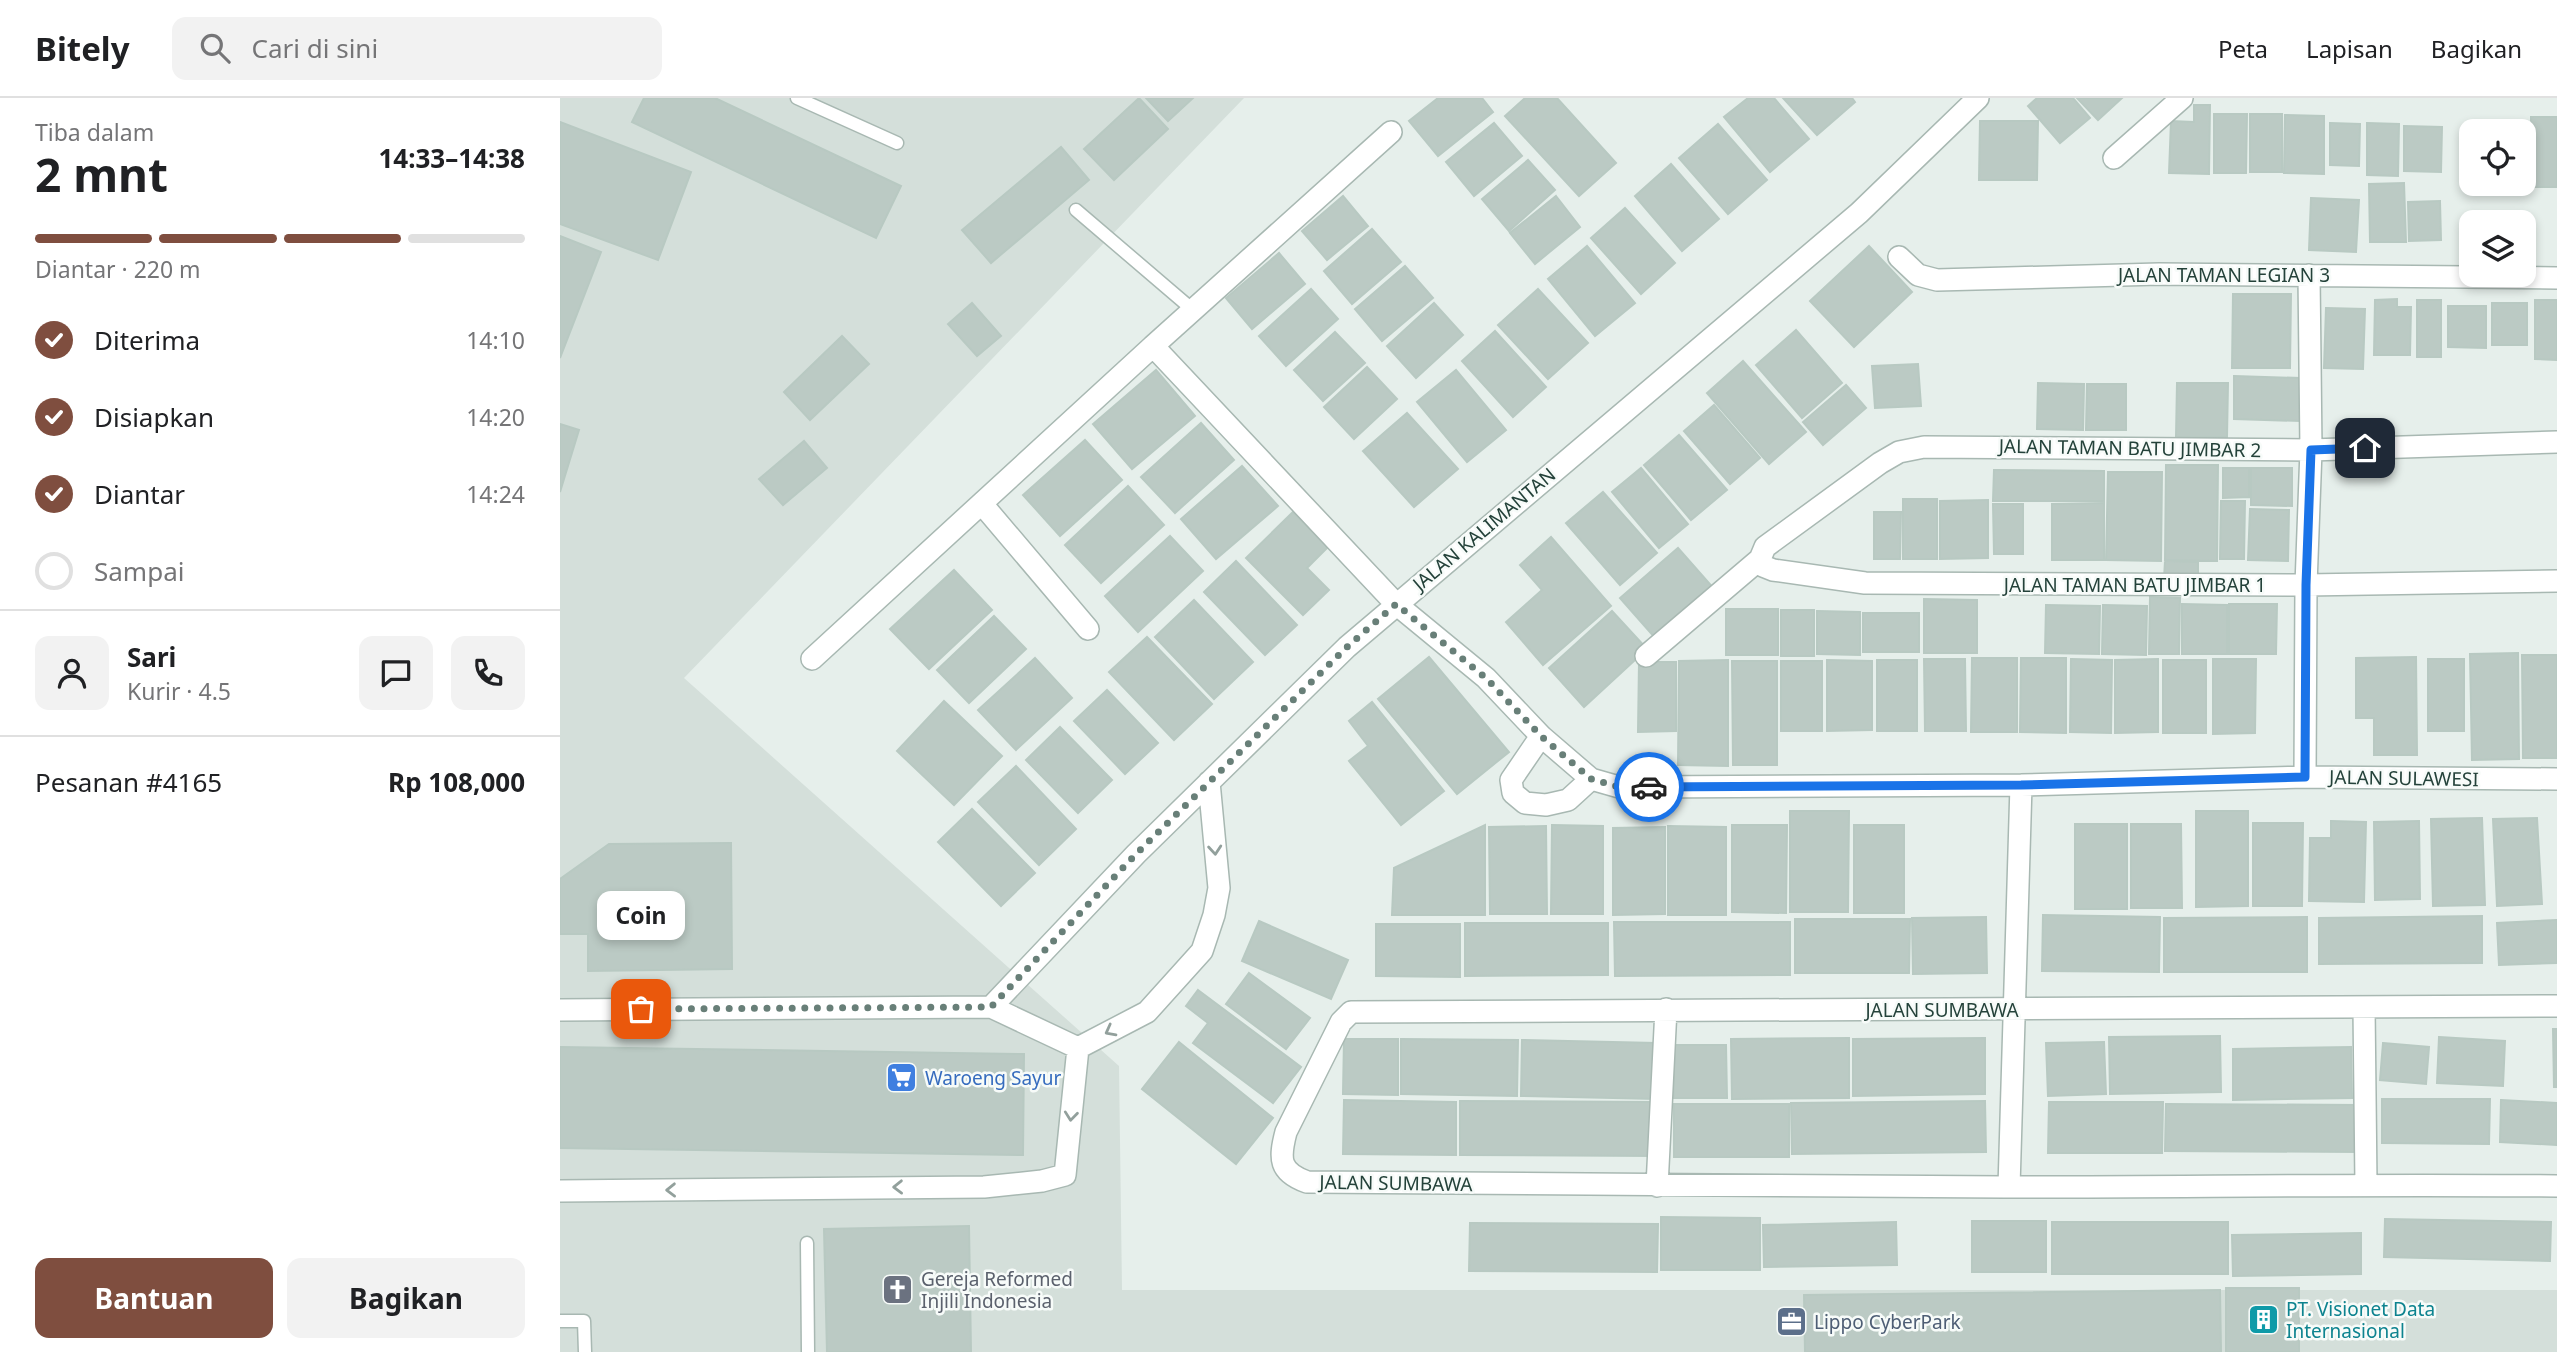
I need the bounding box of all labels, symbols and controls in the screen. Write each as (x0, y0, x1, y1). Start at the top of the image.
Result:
search box (172, 17, 662, 80)
text: Bitely (35, 26, 130, 71)
icon: search (196, 29, 234, 67)
text: Cari di sini (252, 30, 378, 66)
text: Peta (2218, 32, 2268, 65)
text: Lapisan (2306, 32, 2393, 65)
text: Bagikan (2431, 32, 2522, 65)
text: Tiba dalam (35, 116, 154, 148)
map controls (2459, 119, 2536, 287)
button: locate (2459, 119, 2536, 196)
text: 14:33–14:38 (378, 140, 525, 176)
text: 2 mnt (35, 143, 168, 205)
button: layers (2459, 210, 2536, 287)
text: Diantar · 220 m (35, 253, 201, 285)
street label: JALAN TAMAN LEGIAN 3 (2116, 262, 2330, 288)
icon: check (35, 321, 73, 359)
text: Diterima (94, 322, 200, 358)
text: 14:10 (466, 324, 525, 356)
icon: check (35, 398, 73, 436)
text: Disiapkan (94, 399, 214, 435)
text: 14:20 (466, 401, 525, 433)
pin (2335, 418, 2395, 478)
icon: home (2346, 429, 2384, 467)
street label: JALAN TAMAN BATU JIMBAR 2 (1997, 433, 2261, 463)
street label: JALAN KALIMANTAN (1406, 462, 1561, 598)
icon: check (35, 475, 73, 513)
text: Diantar (94, 476, 185, 512)
text: 14:24 (466, 478, 525, 510)
text: Sampai (94, 553, 184, 589)
street label: JALAN TAMAN BATU JIMBAR 1 (2002, 572, 2266, 598)
button: person (35, 636, 109, 710)
button: chat (359, 636, 433, 710)
button: phone (451, 636, 525, 710)
text: Sari (127, 639, 176, 675)
text: Kurir · 4.5 (127, 675, 231, 707)
courier (1614, 752, 1684, 822)
text: Pesanan #4165 (35, 764, 222, 800)
text: Rp 108,000 (388, 764, 525, 800)
street label: JALAN SULAWESI (2327, 764, 2479, 792)
icon: car (1630, 768, 1668, 806)
one-way arrow (1207, 844, 1222, 855)
callout: Coin (597, 890, 685, 939)
text: Coin (616, 899, 666, 931)
pin (611, 979, 671, 1039)
icon: bag (622, 990, 660, 1028)
street label: JALAN SUMBAWA (1863, 997, 2019, 1023)
one-way arrow (1105, 1023, 1117, 1036)
supermarket icon: Waroeng Sayur (885, 1061, 919, 1095)
place label: Waroeng Sayur (925, 1065, 1062, 1091)
one-way arrow (1064, 1110, 1079, 1121)
street label: JALAN SUMBAWA (1317, 1169, 1474, 1197)
one-way arrow (892, 1180, 903, 1195)
one-way arrow (665, 1182, 675, 1198)
button: Bantuan (35, 1258, 273, 1338)
button: Bagikan (287, 1258, 525, 1338)
place label: Gereja Reformed Injili Indonesia (921, 1266, 1073, 1314)
church icon: Gereja Reformed Injili Indonesia (881, 1273, 915, 1307)
place label: PT. Visionet Data Internasional (2286, 1296, 2435, 1344)
building icon: PT. Visionet Data Internasional (2246, 1303, 2280, 1337)
office icon: Lippo CyberPark (1774, 1305, 1808, 1339)
place label: Lippo CyberPark (1814, 1309, 1961, 1335)

